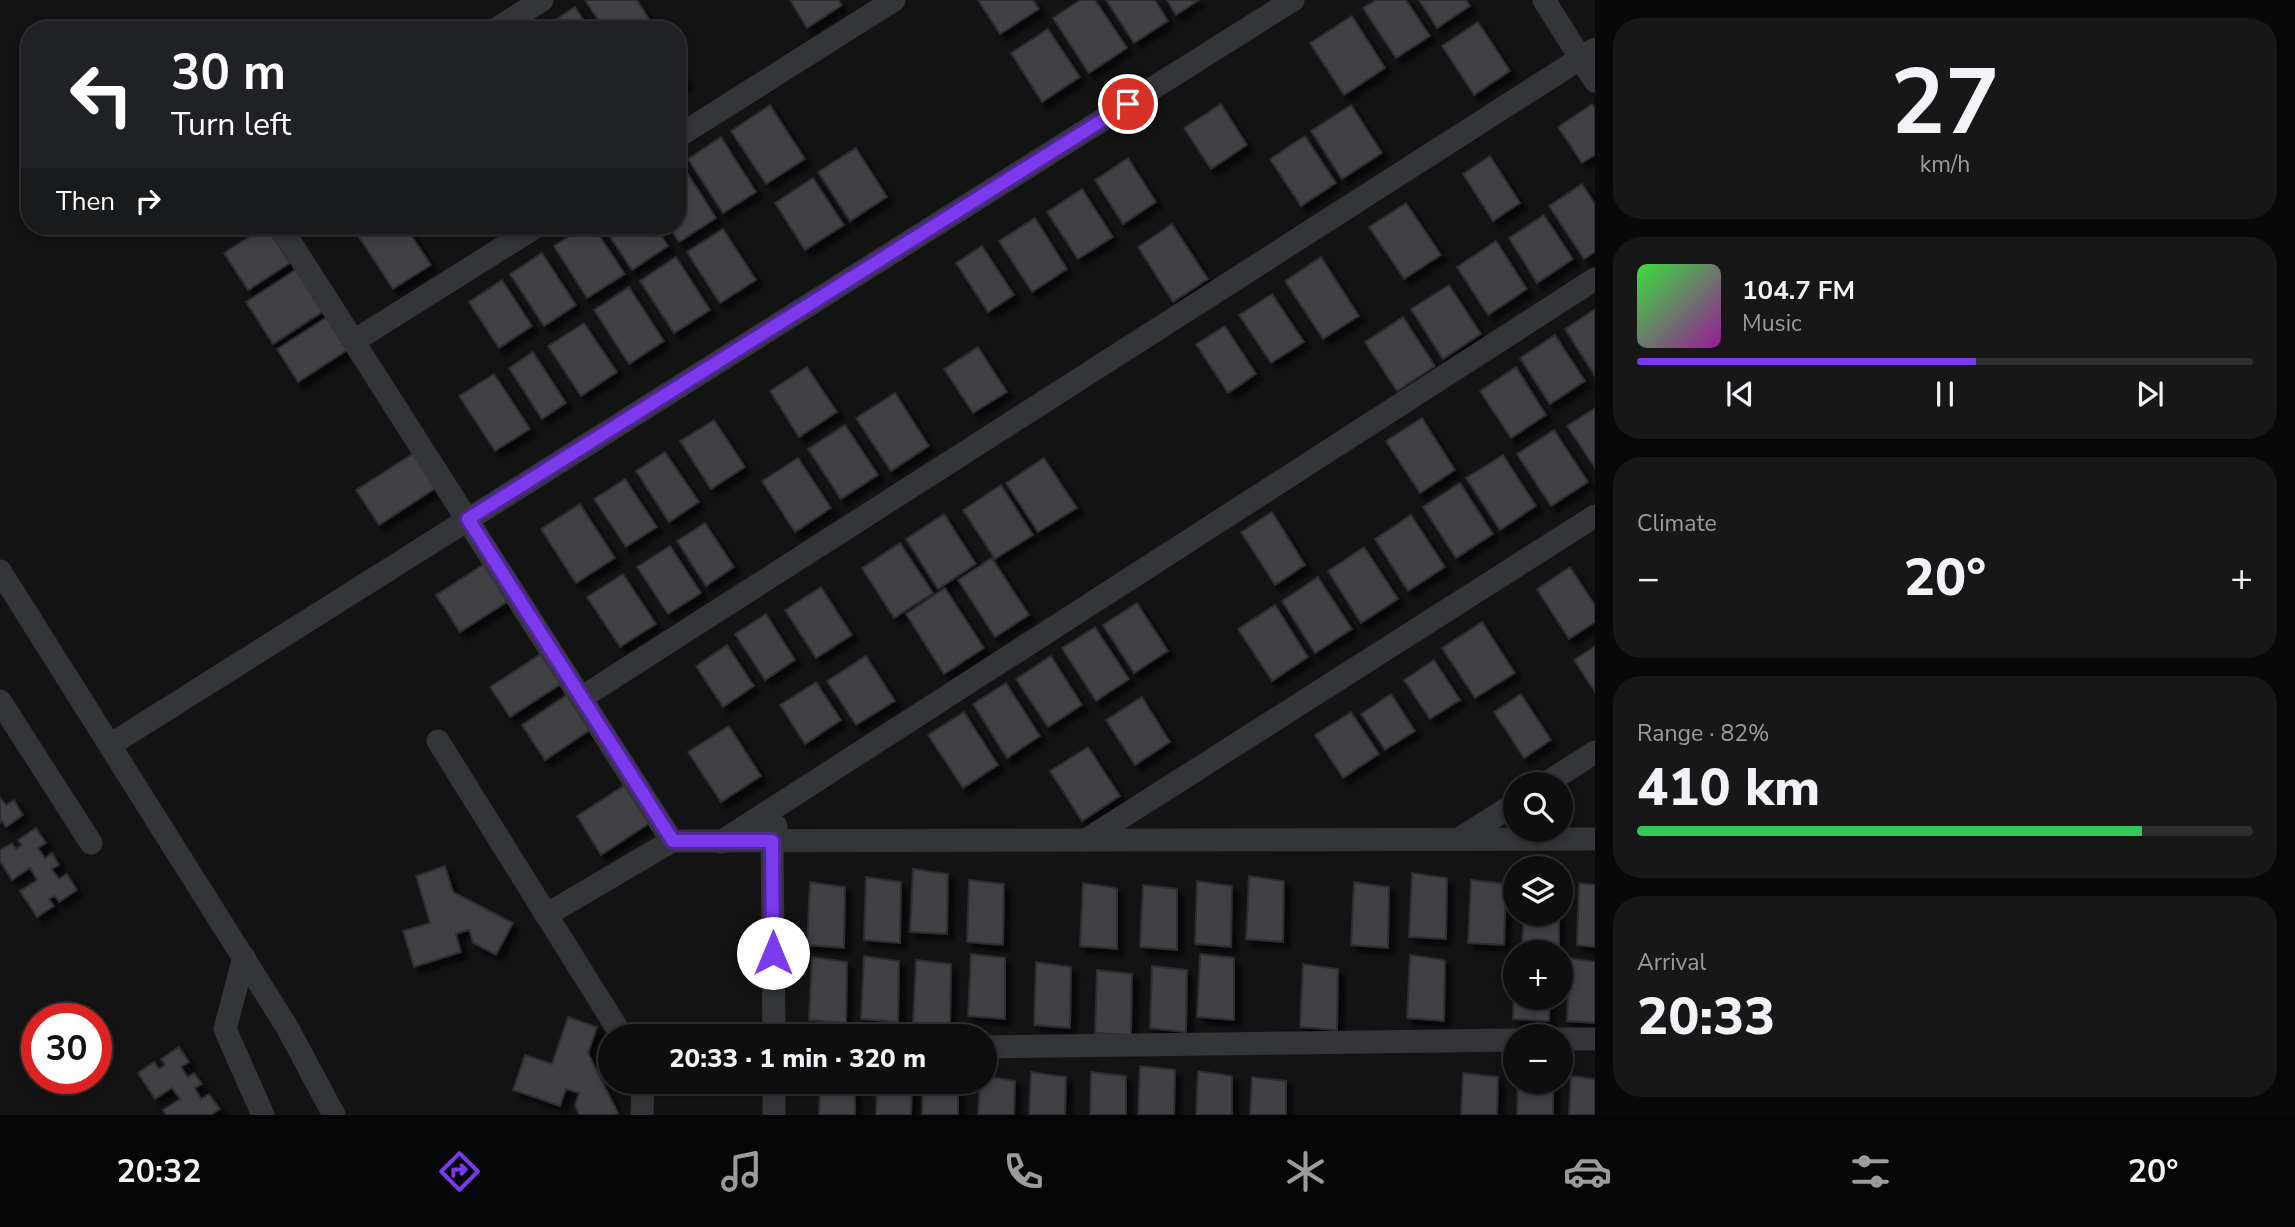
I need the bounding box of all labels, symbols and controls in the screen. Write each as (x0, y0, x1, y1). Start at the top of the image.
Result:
text: 30 m (171, 39, 286, 106)
text: 27 (1890, 41, 2000, 165)
icon: left (56, 49, 147, 140)
pin (1098, 74, 1158, 134)
icon: arrive (1109, 85, 1147, 123)
text: Turn left (171, 103, 291, 146)
text: km/h (1920, 149, 1970, 180)
icon: right (129, 182, 167, 220)
text: Then (56, 184, 115, 219)
text: 104.7 FM (1742, 273, 1855, 308)
text: Music (1742, 308, 1802, 339)
icon: previous (1721, 375, 1759, 413)
icon: pause (1926, 375, 1964, 413)
icon: next (2131, 375, 2169, 413)
text: Climate (1637, 508, 1717, 539)
text: 20° (1904, 542, 1986, 613)
text: − (1637, 553, 1660, 604)
text: + (2230, 553, 2253, 604)
text: Range · 82% (1637, 718, 1769, 749)
text: 410 km (1637, 752, 1820, 823)
map controls (1503, 772, 1573, 1094)
button: search (1503, 772, 1573, 842)
button: layers (1503, 856, 1573, 926)
position arrow (736, 916, 810, 990)
button: + (1503, 940, 1573, 1010)
text: Arrival (1637, 947, 1706, 978)
text: 20:33 (1637, 981, 1775, 1052)
speed limit sign: 30 (21, 1003, 112, 1094)
button: − (1503, 1024, 1573, 1094)
text: 20:33 · 1 min · 320 m (669, 1041, 926, 1076)
icon: directions (435, 1147, 484, 1196)
icon: music (717, 1147, 766, 1196)
icon: phone (999, 1147, 1048, 1196)
icon: climate (1281, 1147, 1330, 1196)
icon: car (1563, 1147, 1612, 1196)
icon: filters (1846, 1147, 1895, 1196)
text: 20:32 (117, 1150, 201, 1193)
text: 20° (2128, 1150, 2178, 1193)

